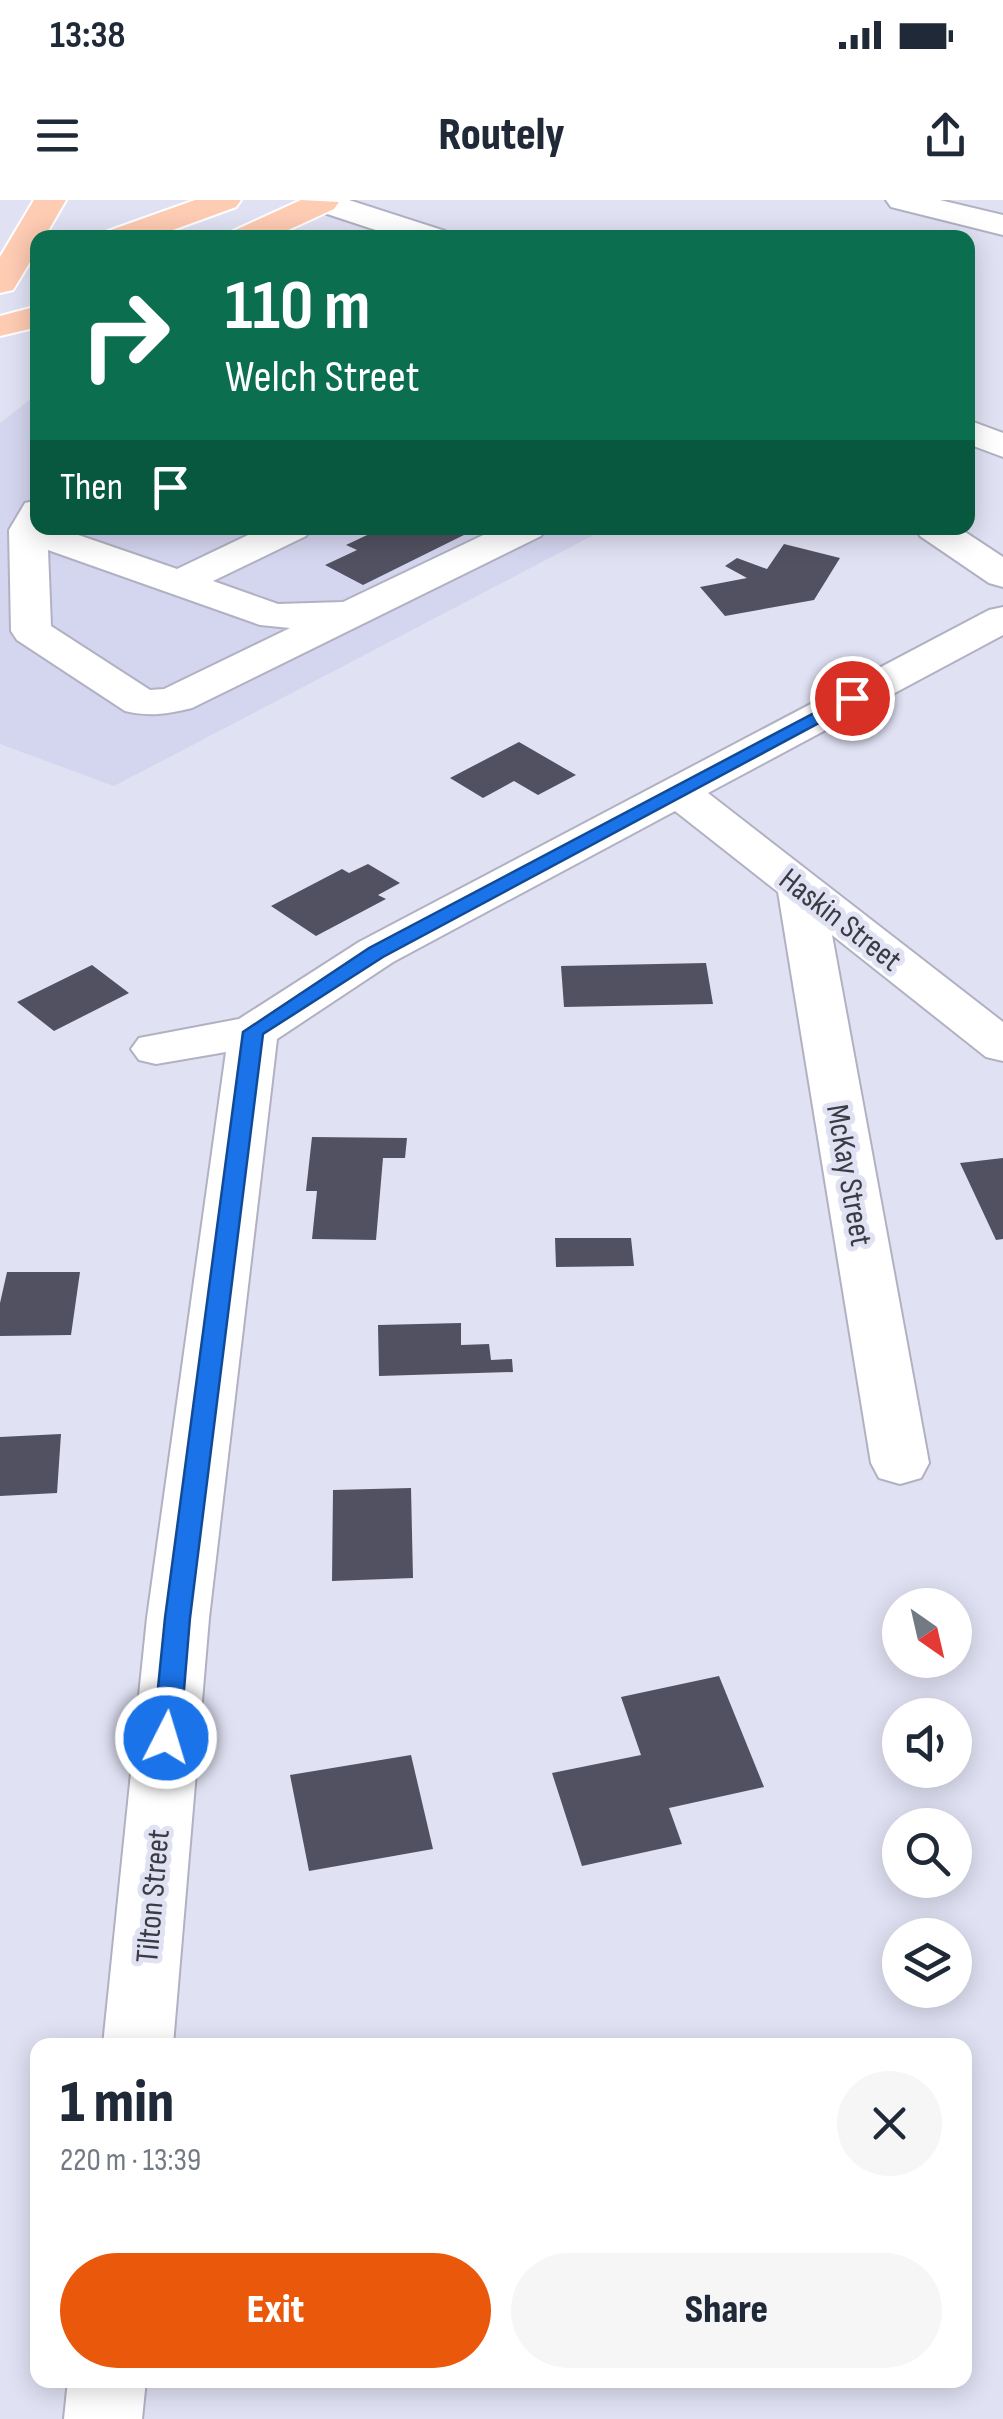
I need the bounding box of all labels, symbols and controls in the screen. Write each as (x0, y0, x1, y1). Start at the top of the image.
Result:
text: 13:38 (50, 13, 125, 58)
icon: menu (30, 108, 85, 163)
text: Routely (438, 108, 565, 163)
icon: share (918, 108, 973, 163)
text: 110 m (225, 265, 371, 349)
icon: right (60, 270, 190, 400)
text: Welch Street (225, 350, 419, 405)
icon: arrive (143, 460, 198, 515)
text: Then (60, 465, 123, 510)
pin (810, 656, 895, 741)
icon: arrive (825, 671, 880, 726)
street label: Haskin Street (771, 860, 909, 980)
street label: McKay Street (817, 1101, 880, 1249)
north arrow (882, 1588, 972, 1678)
map controls (882, 1588, 972, 2008)
position arrow (114, 1686, 218, 1790)
button: sound (882, 1698, 972, 1788)
button: search (882, 1808, 972, 1898)
street label: Tilton Street (128, 1828, 179, 1965)
button: layers (882, 1918, 972, 2008)
text: 1 min (60, 2067, 174, 2139)
button: close (837, 2071, 942, 2176)
text: 220 m · 13:39 (60, 2141, 201, 2180)
button: Exit (60, 2253, 491, 2368)
button: Share (511, 2253, 942, 2368)

